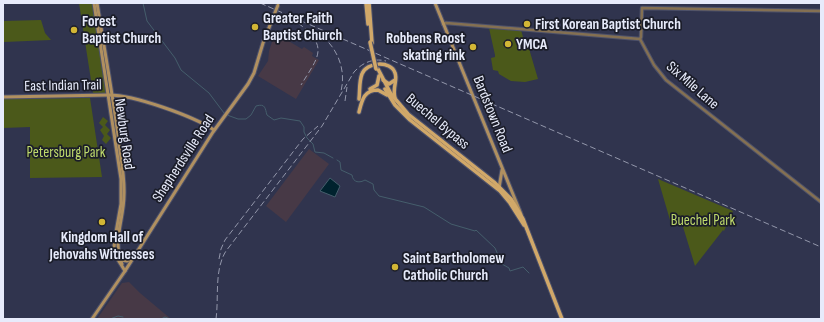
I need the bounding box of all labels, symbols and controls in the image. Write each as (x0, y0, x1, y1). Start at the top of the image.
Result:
place label: Greater Faith Baptist Church (263, 9, 342, 45)
place label: Forest Baptist Church (82, 12, 161, 48)
place label: First Korean Baptist Church (535, 15, 681, 34)
marker: First Korean Baptist Church (522, 19, 532, 29)
marker: Greater Faith Baptist Church (250, 22, 260, 32)
marker: Forest Baptist Church (69, 25, 79, 35)
place label: Robbens Roost skating rink (386, 29, 466, 65)
place label: YMCA (516, 35, 548, 54)
marker: YMCA (503, 39, 513, 49)
marker: Robbens Roost skating rink (468, 42, 478, 52)
street label: Six Mile Lane (662, 57, 723, 114)
street label: Bardstown Road (469, 73, 517, 155)
street label: East Indian Trail (24, 75, 102, 96)
street label: Buechel Bypass (402, 89, 473, 154)
street label: Newburg Road (110, 97, 139, 171)
street label: Shepherdsville Road (148, 111, 219, 206)
park label: Petersburg Park (27, 143, 106, 162)
park label: Buechel Park (671, 211, 736, 230)
marker: Kingdom Hall of Jehovahs Witnesses (97, 217, 107, 227)
place label: Kingdom Hall of Jehovahs Witnesses (49, 228, 155, 264)
place label: Saint Bartholomew Catholic Church (403, 249, 504, 285)
marker: Saint Bartholomew Catholic Church (390, 262, 400, 272)

